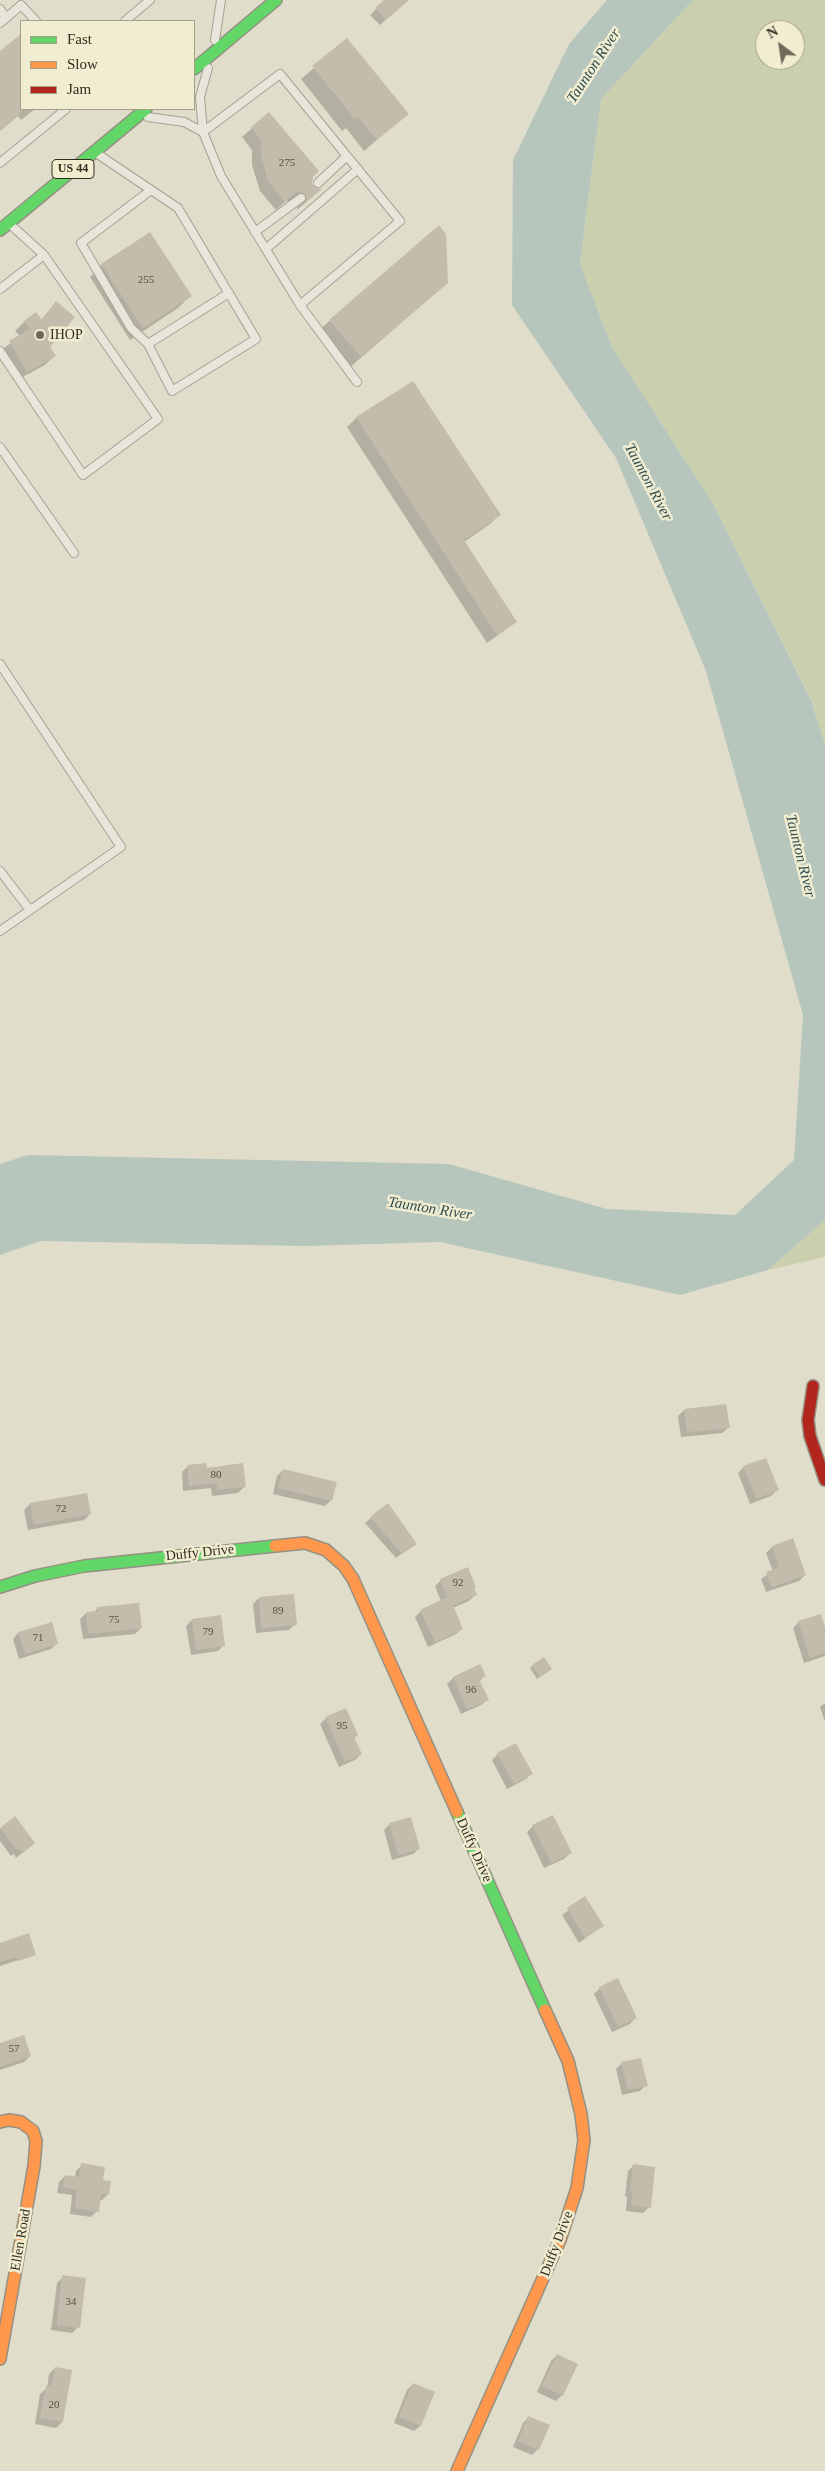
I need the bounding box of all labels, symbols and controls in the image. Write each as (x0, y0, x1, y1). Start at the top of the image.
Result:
legend (20, 20, 195, 110)
north arrow (755, 20, 805, 70)
text: N (764, 24, 781, 42)
water label: Taunton River (563, 26, 625, 106)
text: Fast (67, 31, 92, 47)
text: Slow (67, 56, 98, 72)
text: Jam (67, 81, 91, 97)
house number: 275 (279, 156, 295, 170)
road number: US 44 (52, 160, 94, 178)
house number: 255 (138, 273, 154, 287)
place label: IHOP (50, 327, 83, 343)
marker: IHOP (34, 329, 46, 341)
water label: Taunton River (620, 440, 676, 524)
water label: Taunton River (781, 813, 819, 899)
water label: Taunton River (387, 1193, 473, 1225)
house number: 80 (210, 1468, 222, 1482)
house number: 72 (56, 1502, 66, 1516)
street label: Duffy Drive (165, 1541, 235, 1565)
house number: 92 (452, 1576, 463, 1590)
house number: 89 (272, 1604, 284, 1618)
house number: 75 (108, 1613, 120, 1627)
house number: 79 (202, 1625, 214, 1639)
house number: 71 (32, 1631, 44, 1645)
house number: 96 (466, 1683, 476, 1697)
house number: 95 (337, 1719, 348, 1733)
street label: Duffy Drive (452, 1815, 496, 1885)
house number: 57 (8, 2042, 20, 2056)
street label: Ellen Road (7, 2208, 35, 2272)
street label: Duffy Drive (537, 2209, 577, 2279)
house number: 34 (66, 2295, 76, 2309)
house number: 20 (49, 2398, 60, 2412)

